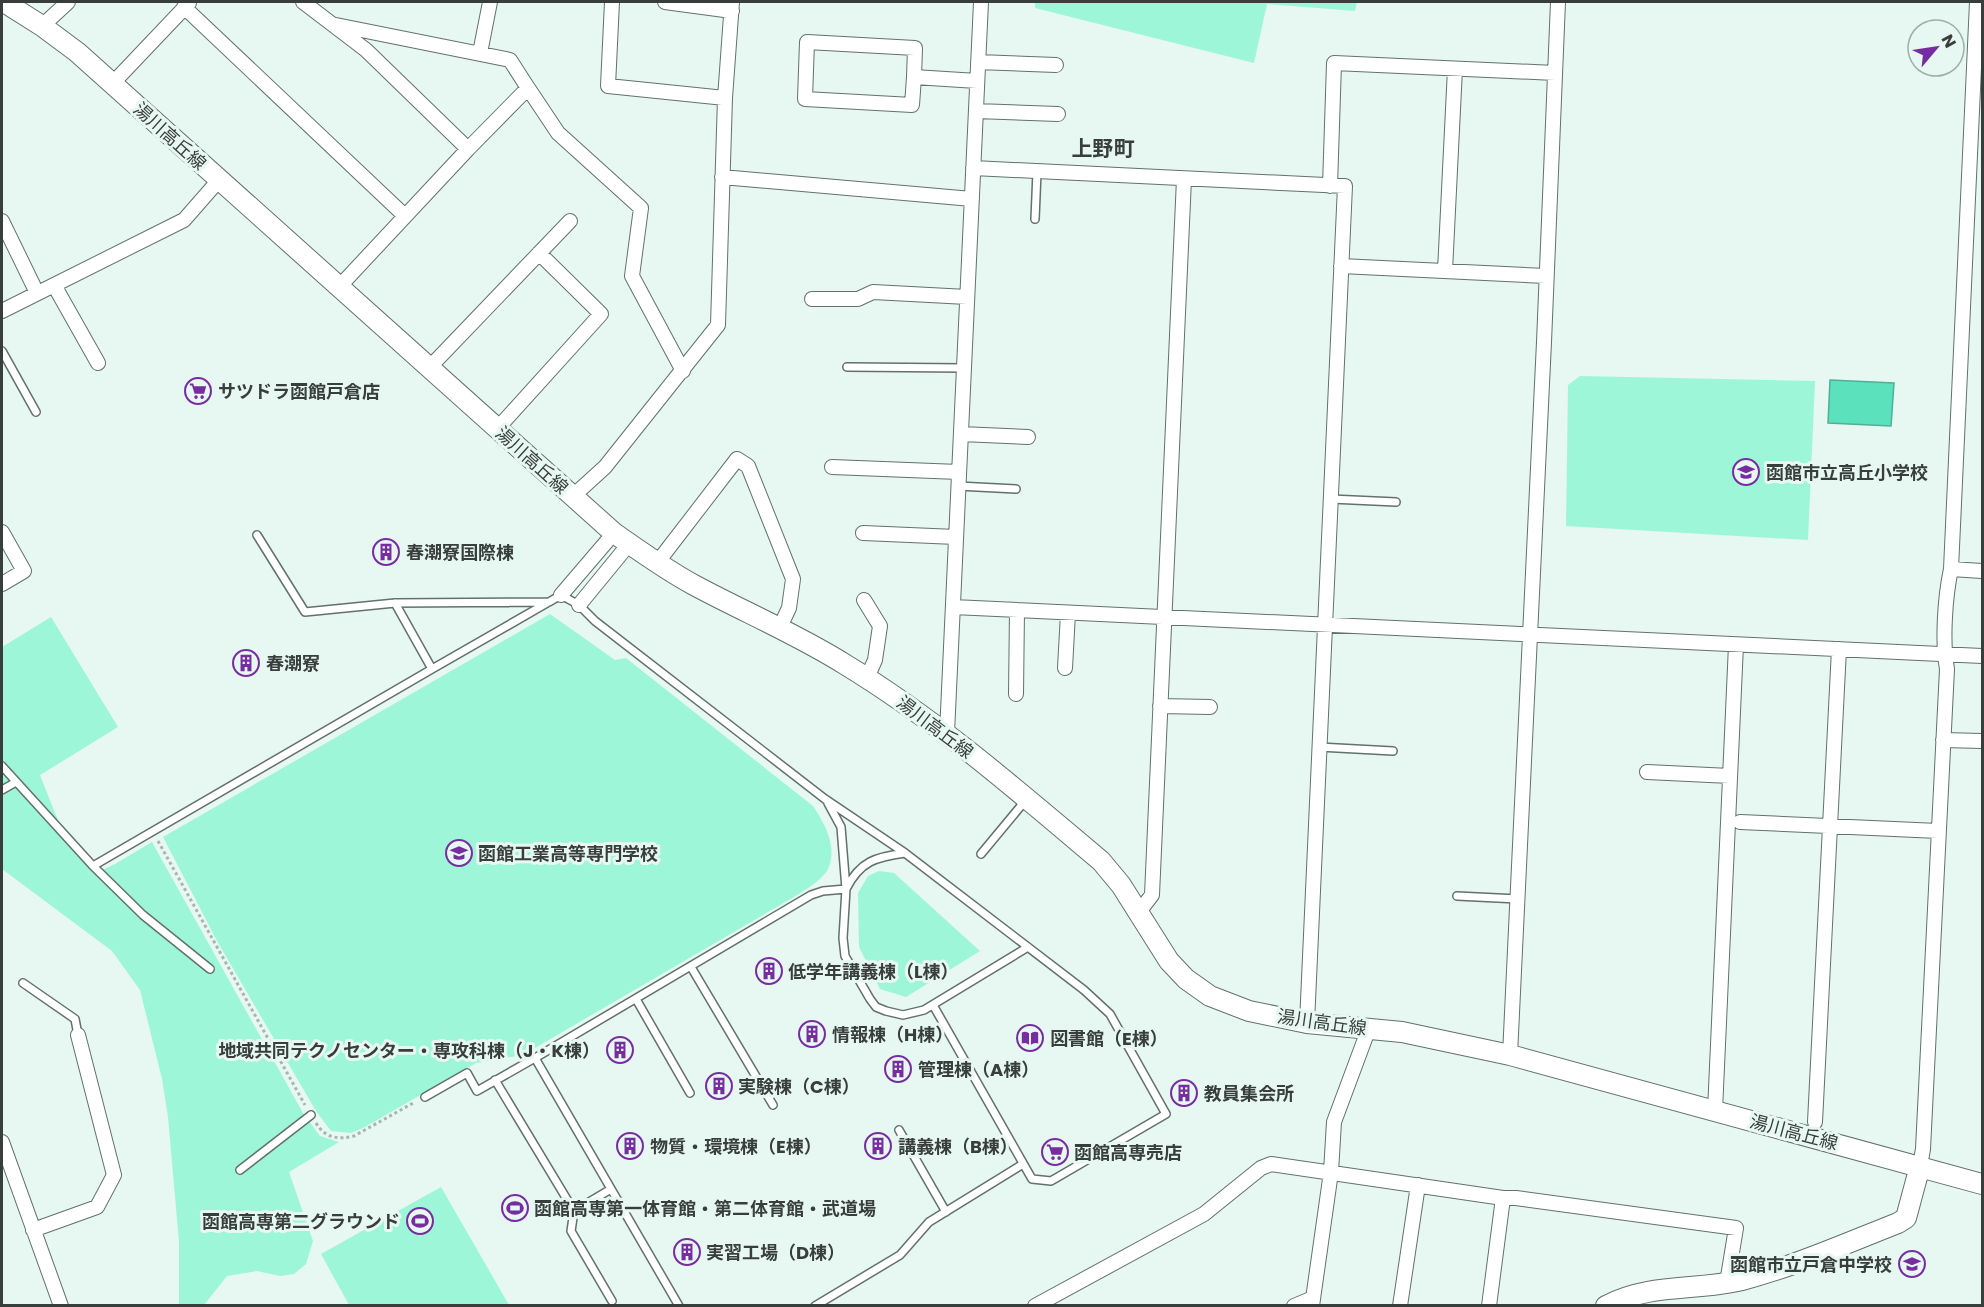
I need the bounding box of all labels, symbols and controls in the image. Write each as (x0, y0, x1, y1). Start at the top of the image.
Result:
north arrow (1906, 18, 1966, 78)
text: N (1936, 30, 1962, 52)
street label: 湯川高丘線 (128, 97, 212, 175)
district label: 上野町 (1072, 134, 1135, 163)
supermarket icon: サツドラ函館戸倉店 (183, 376, 213, 406)
place label: サツドラ函館戸倉店 (218, 379, 380, 404)
street label: 湯川高丘線 (490, 421, 574, 499)
school or university icon: 函館市立高丘小学校 (1731, 457, 1761, 487)
place label: 函館市立高丘小学校 (1766, 460, 1928, 485)
building icon: 春潮寮国際棟 (371, 537, 401, 567)
place label: 春潮寮国際棟 (406, 540, 514, 565)
building icon: 春潮寮 (231, 648, 261, 678)
place label: 春潮寮 (266, 651, 320, 676)
street label: 湯川高丘線 (892, 690, 978, 764)
school or university icon: 函館工業高等専門学校 (444, 838, 474, 868)
place label: 函館工業高等専門学校 (478, 841, 658, 866)
building icon: 低学年講義棟（L棟） (754, 956, 784, 986)
place label: 低学年講義棟（L棟） (788, 959, 959, 984)
street label: 湯川高丘線 (1276, 1003, 1368, 1041)
building icon: 情報棟（H棟） (797, 1019, 827, 1049)
place label: 情報棟（H棟） (832, 1022, 953, 1047)
library icon: 図書館（E棟） (1015, 1023, 1045, 1053)
place label: 図書館（E棟） (1050, 1026, 1168, 1051)
building icon: 地域共同テクノセンター・専攻科棟（J・K棟） (605, 1035, 635, 1065)
place label: 地域共同テクノセンター・専攻科棟（J・K棟） (218, 1038, 600, 1063)
building icon: 管理棟（A棟） (883, 1054, 913, 1084)
place label: 管理棟（A棟） (918, 1057, 1039, 1082)
building icon: 実験棟（C棟） (704, 1071, 734, 1101)
place label: 実験棟（C棟） (738, 1074, 860, 1099)
building icon: 教員集会所 (1169, 1078, 1199, 1108)
place label: 教員集会所 (1204, 1081, 1294, 1106)
street label: 湯川高丘線 (1747, 1108, 1841, 1156)
building icon: 物質・環境棟（E棟） (615, 1131, 645, 1161)
building icon: 講義棟（B棟） (863, 1131, 893, 1161)
place label: 物質・環境棟（E棟） (650, 1134, 822, 1159)
place label: 講義棟（B棟） (898, 1134, 1018, 1159)
supermarket icon: 函館高専売店 (1040, 1137, 1070, 1167)
place label: 函館高専売店 (1074, 1140, 1182, 1165)
sports icon: 函館高専第一体育館・第二体育館・武道場 (500, 1193, 530, 1223)
place label: 函館高専第一体育館・第二体育館・武道場 (534, 1196, 876, 1221)
sports icon: 函館高専第二グラウンド (405, 1206, 435, 1236)
place label: 函館高専第二グラウンド (202, 1209, 400, 1234)
building icon: 実習工場（D棟） (672, 1237, 702, 1267)
place label: 実習工場（D棟） (706, 1240, 845, 1265)
school or university icon: 函館市立戸倉中学校 (1897, 1249, 1927, 1279)
place label: 函館市立戸倉中学校 (1730, 1252, 1892, 1277)

